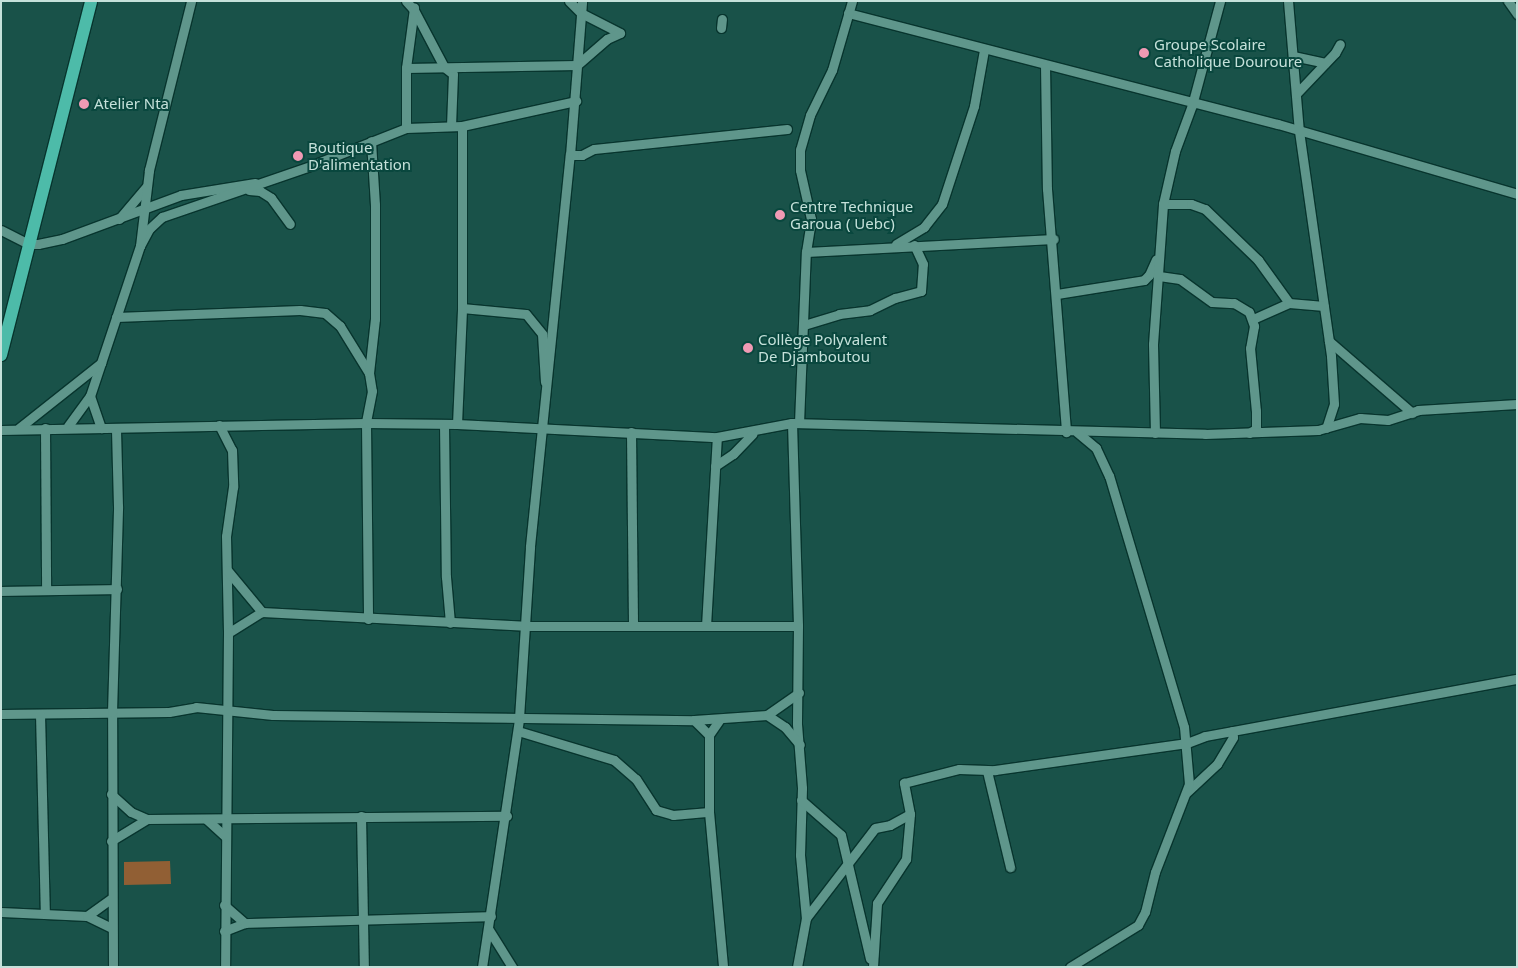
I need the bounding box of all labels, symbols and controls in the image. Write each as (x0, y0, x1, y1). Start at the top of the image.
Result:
place label: Groupe Scolaire Catholique Douroure (1154, 35, 1302, 70)
marker: Groupe Scolaire Catholique Douroure (1138, 47, 1150, 59)
place label: Atelier Nta (94, 95, 169, 113)
marker: Atelier Nta (78, 98, 90, 110)
place label: Boutique D'alimentation (308, 138, 411, 173)
marker: Boutique D'alimentation (292, 150, 304, 162)
place label: Centre Technique Garoua ( Uebc) (790, 197, 913, 232)
marker: Centre Technique Garoua ( Uebc) (774, 209, 786, 221)
place label: Collège Polyvalent De Djamboutou (758, 330, 887, 365)
marker: Collège Polyvalent De Djamboutou (742, 342, 754, 354)

